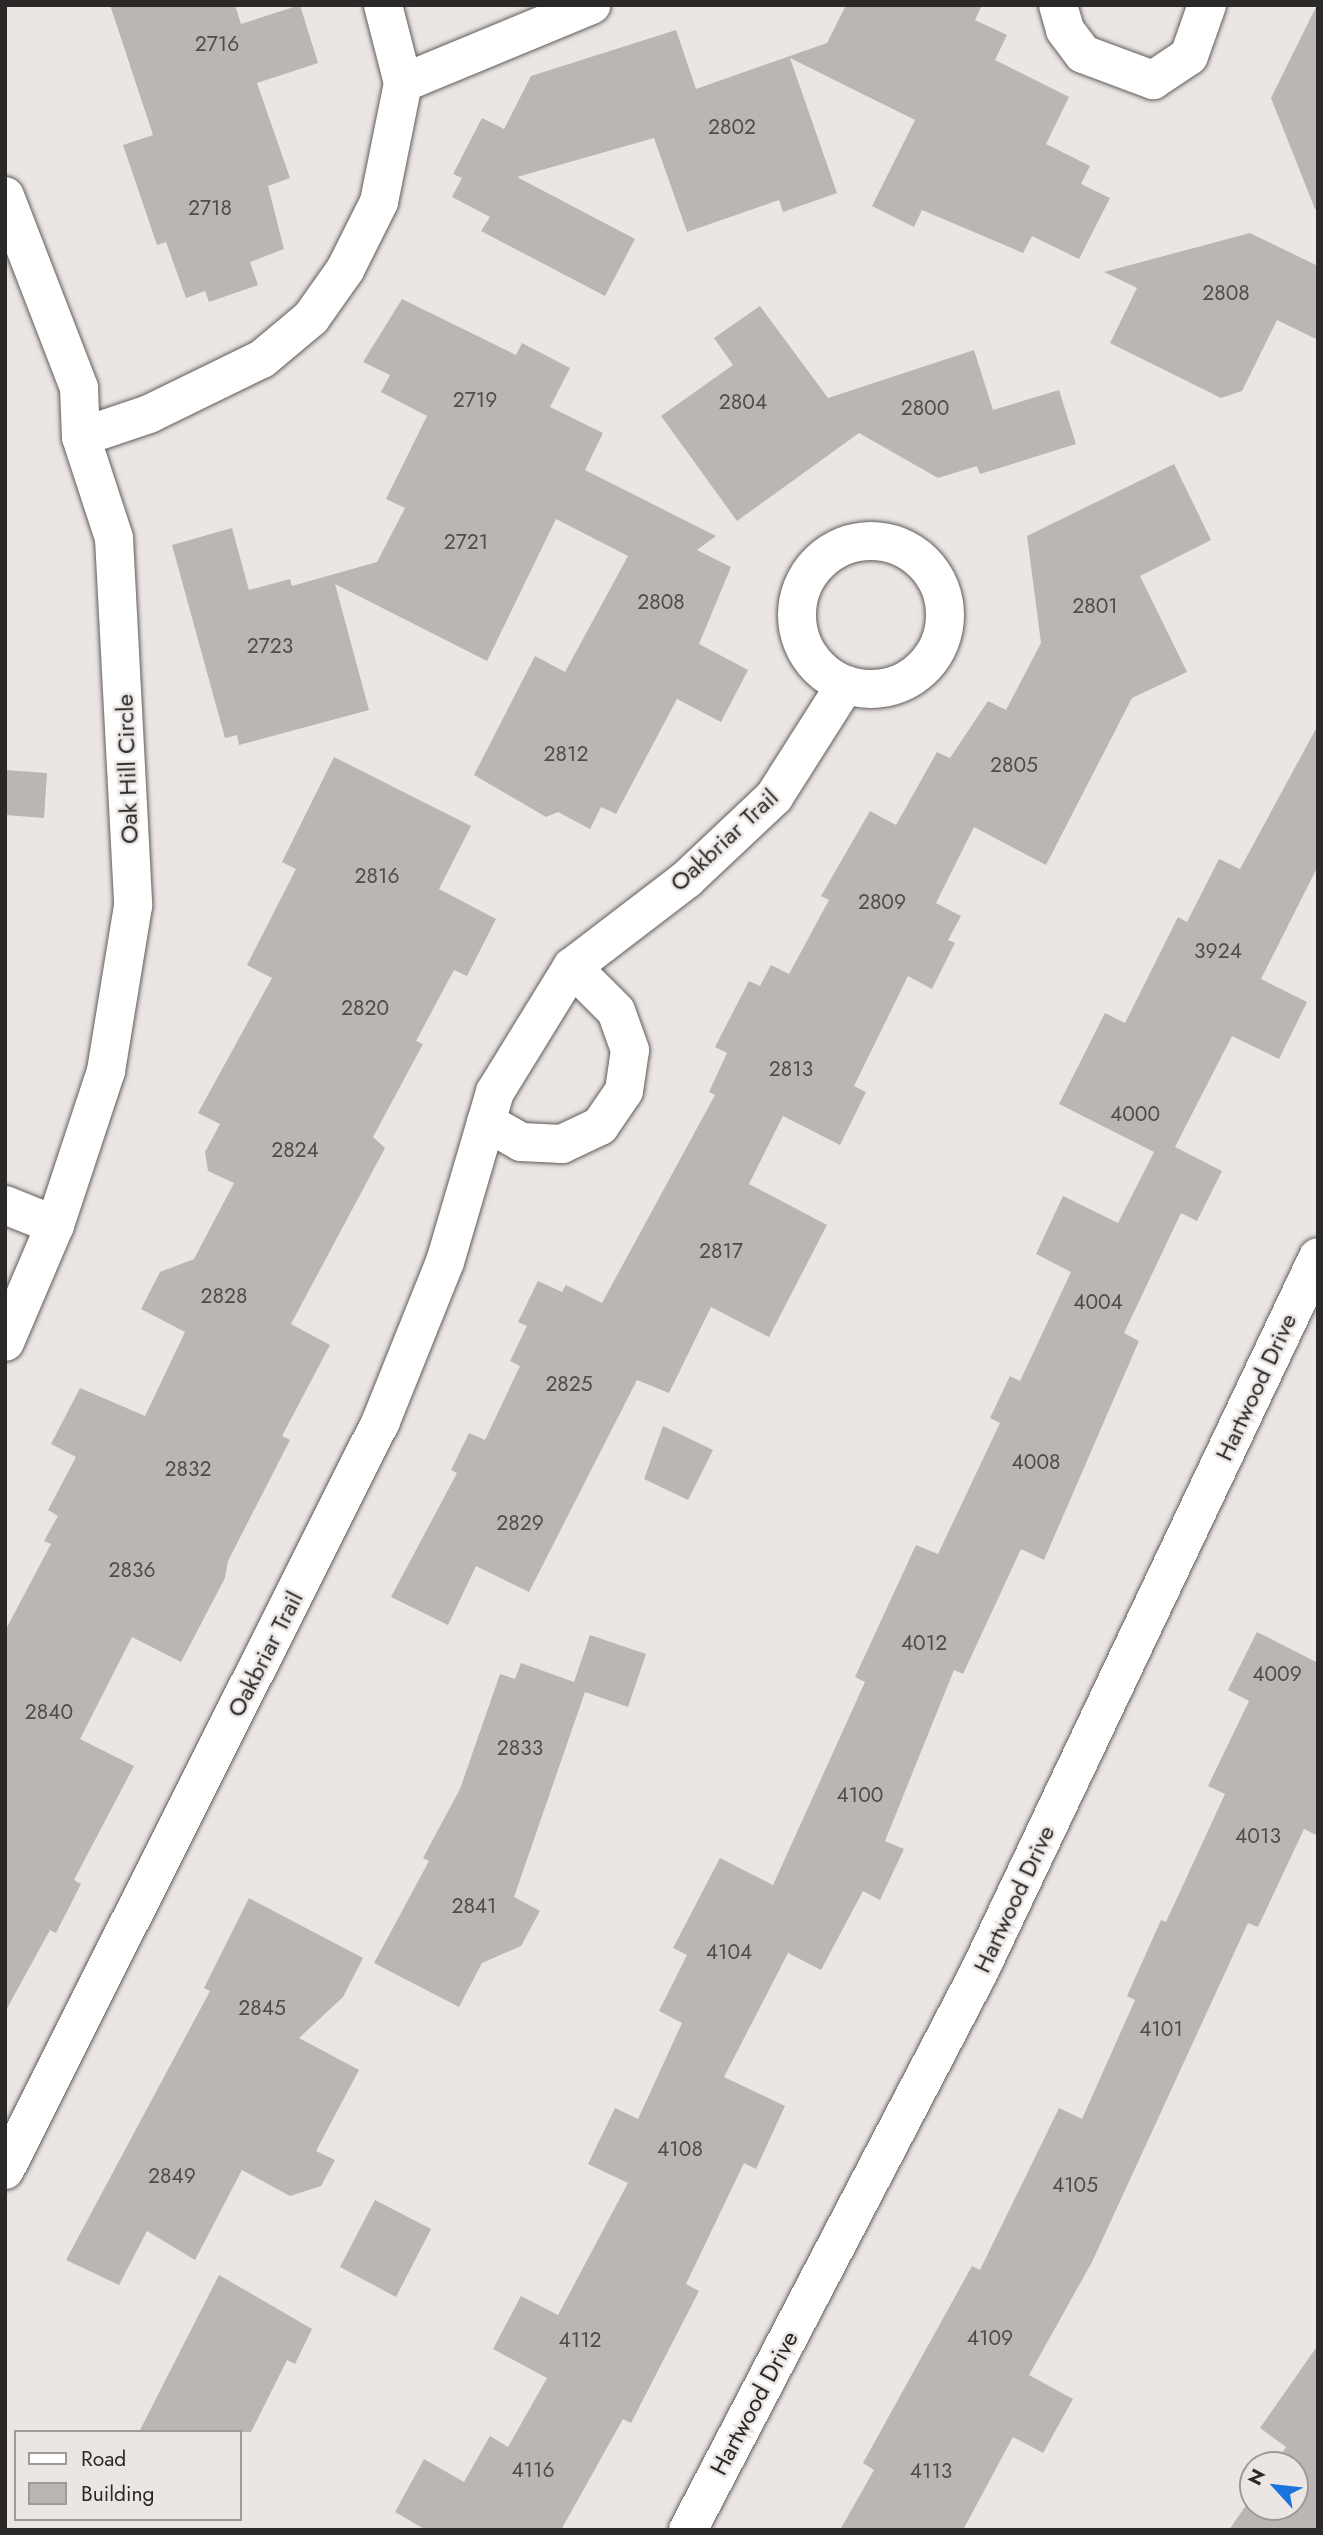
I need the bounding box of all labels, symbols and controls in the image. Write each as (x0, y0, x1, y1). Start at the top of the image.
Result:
house number: 2716 (195, 31, 239, 57)
house number: 2802 (708, 114, 756, 140)
house number: 2718 (188, 195, 232, 221)
house number: 2808 (1202, 280, 1250, 306)
house number: 2719 (453, 387, 497, 413)
house number: 2804 (719, 389, 767, 415)
house number: 2800 (901, 395, 949, 421)
house number: 2721 (444, 529, 488, 555)
house number: 2808 (637, 589, 685, 615)
house number: 2801 (1072, 593, 1118, 619)
house number: 2723 (247, 633, 293, 659)
street label: Oak Hill Circle (110, 694, 144, 844)
house number: 2812 (544, 741, 588, 767)
house number: 2805 (990, 752, 1038, 778)
street label: Oakbriar Trail (664, 783, 784, 897)
house number: 2816 (355, 863, 399, 889)
house number: 2809 (858, 889, 906, 915)
house number: 3924 (1194, 938, 1242, 964)
house number: 2820 (341, 995, 389, 1021)
house number: 2813 (769, 1056, 813, 1082)
house number: 4000 (1110, 1101, 1160, 1127)
house number: 2824 (271, 1137, 319, 1163)
house number: 2817 (699, 1238, 743, 1264)
house number: 2828 (201, 1283, 247, 1309)
house number: 4004 (1073, 1289, 1123, 1315)
street label: Hartwood Drive (1209, 1309, 1303, 1465)
house number: 2825 (545, 1371, 593, 1397)
house number: 4008 (1012, 1449, 1060, 1475)
house number: 2832 (165, 1456, 211, 1482)
house number: 2829 (496, 1510, 544, 1536)
house number: 2836 (109, 1557, 155, 1583)
street label: Oakbriar Trail (221, 1586, 309, 1722)
house number: 4012 (901, 1630, 947, 1656)
house number: 4009 (1252, 1661, 1302, 1687)
house number: 2840 (25, 1699, 73, 1725)
house number: 2833 (497, 1735, 543, 1761)
house number: 4100 (837, 1782, 883, 1808)
street label: Hartwood Drive (967, 1821, 1061, 1977)
house number: 4013 (1235, 1823, 1281, 1849)
house number: 2841 (451, 1893, 497, 1919)
house number: 4104 (706, 1939, 752, 1965)
house number: 2845 (238, 1995, 286, 2021)
house number: 4101 (1139, 2016, 1183, 2042)
house number: 4108 (657, 2136, 703, 2162)
house number: 2849 (148, 2163, 196, 2189)
house number: 4105 (1052, 2172, 1098, 2198)
house number: 4109 (967, 2325, 1013, 2351)
street label: Hartwood Drive (704, 2326, 804, 2480)
house number: 4112 (558, 2327, 602, 2353)
legend (14, 2430, 242, 2521)
text: Road (81, 2444, 126, 2474)
north arrow (1239, 2451, 1309, 2521)
house number: 4116 (511, 2457, 555, 2483)
house number: 4113 (910, 2458, 952, 2484)
text: N (1241, 2464, 1272, 2490)
text: Building (81, 2479, 154, 2509)

